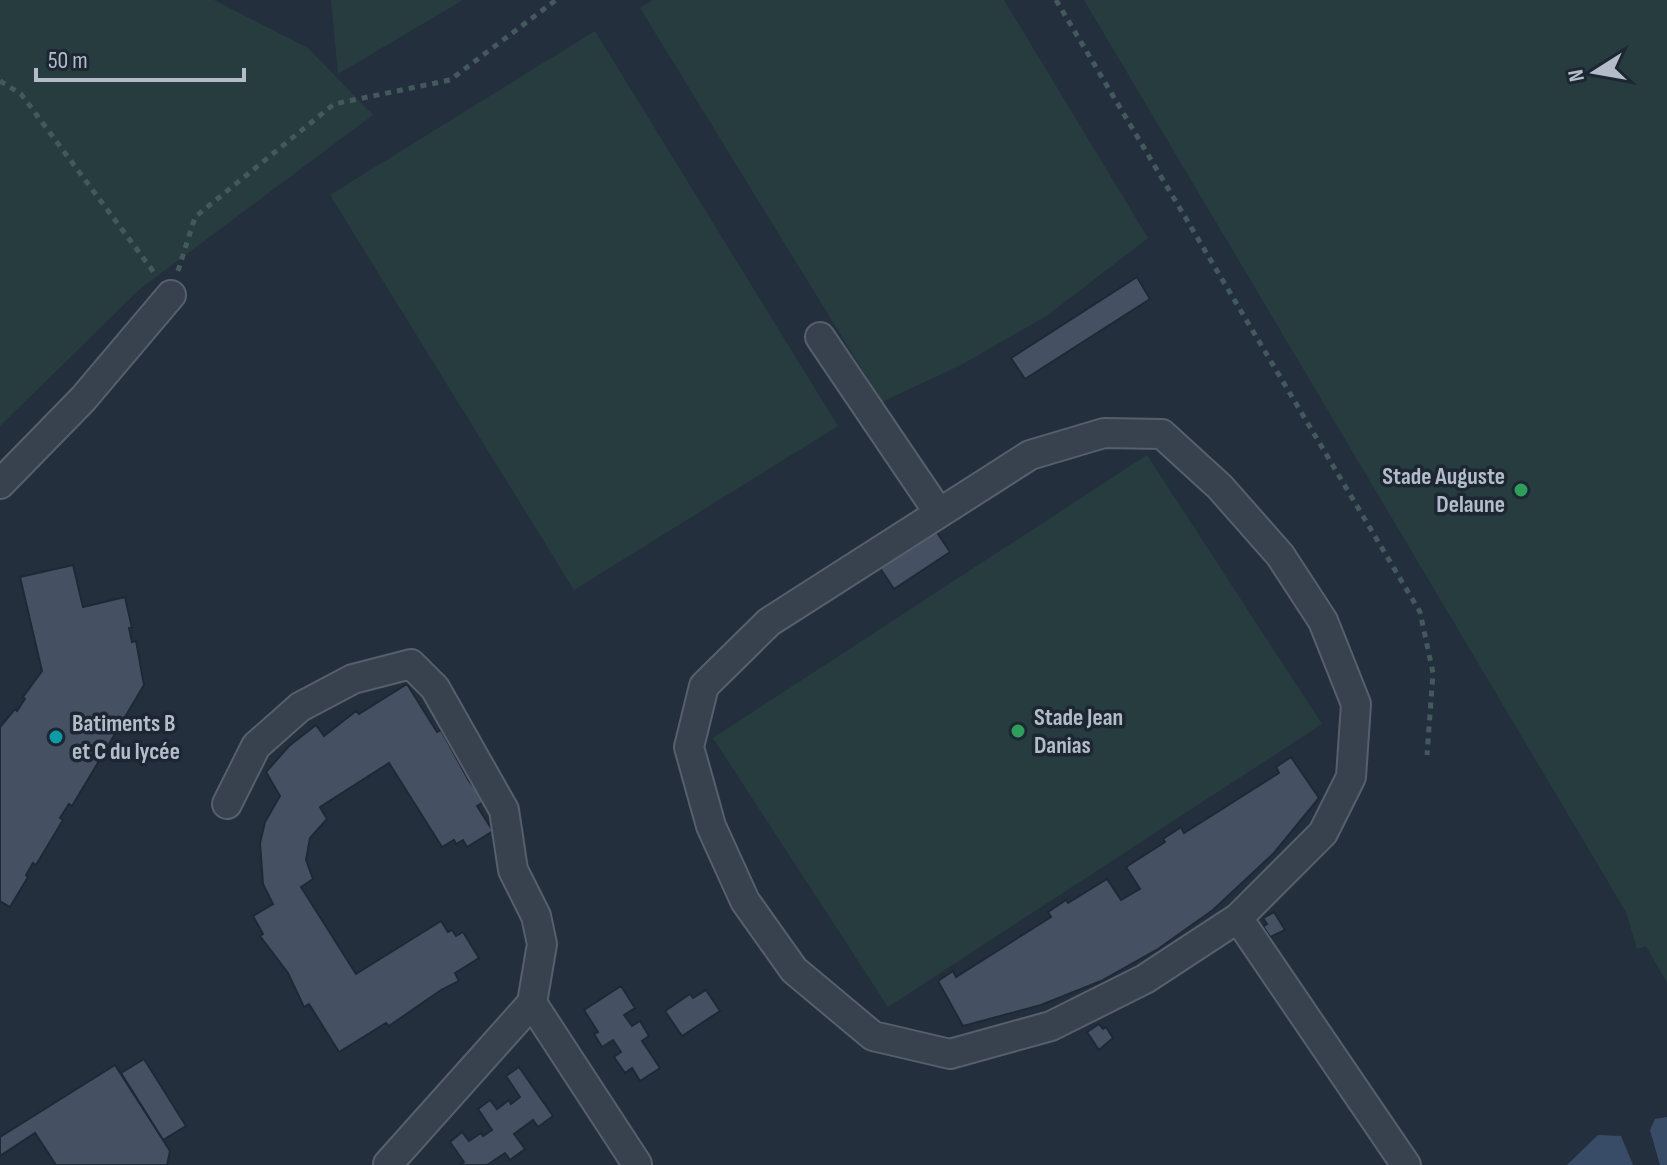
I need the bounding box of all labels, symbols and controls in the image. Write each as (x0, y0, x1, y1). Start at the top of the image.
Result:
scale bar (36, 32, 244, 82)
north arrow (1555, 32, 1635, 112)
text: 50 m (48, 46, 88, 75)
text: N (1562, 67, 1591, 84)
place label: Stade Auguste Delaune (1382, 462, 1505, 519)
marker: Stade Auguste Delaune (1512, 481, 1530, 499)
place label: Stade Jean Danias (1034, 703, 1123, 760)
place label: Batiments B et C du lycée (72, 709, 180, 766)
marker: Stade Jean Danias (1009, 722, 1027, 740)
marker: Batiments B et C du lycée (47, 728, 65, 746)

